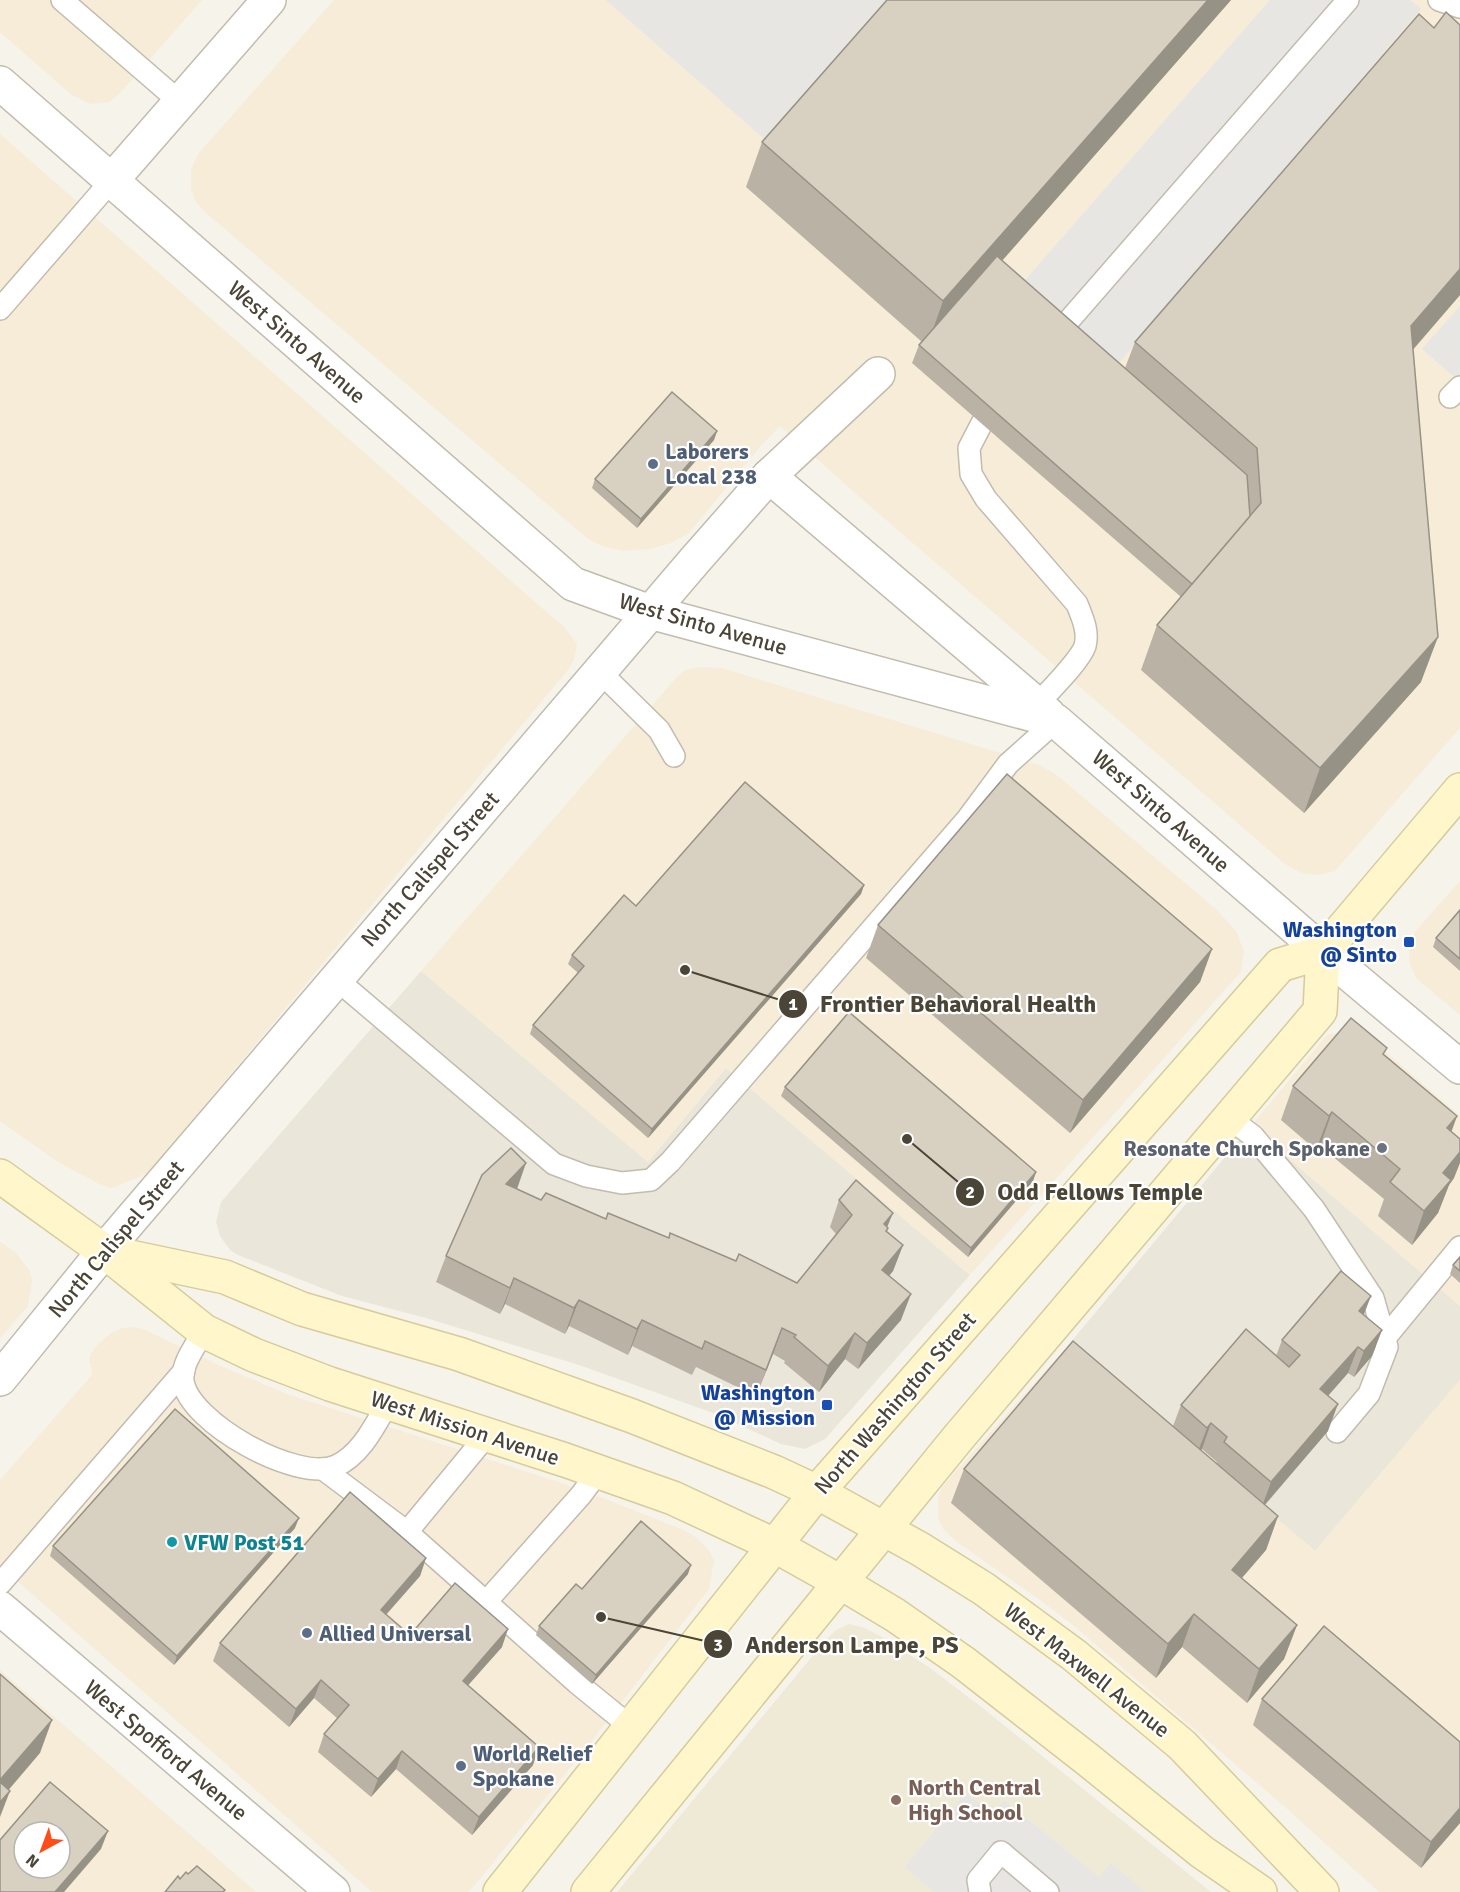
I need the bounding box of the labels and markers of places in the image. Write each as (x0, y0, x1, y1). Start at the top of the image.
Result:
place label: Laborers Local 238 (665, 438, 757, 490)
marker: Laborers Local 238 (646, 457, 660, 471)
place label: Washington @ Sinto (1283, 916, 1397, 968)
marker: Washington @ Sinto (1402, 935, 1416, 949)
callout: Frontier Behavioral Health (778, 983, 1109, 1025)
place label: Resonate Church Spokane (1123, 1135, 1370, 1162)
marker: Resonate Church Spokane (1375, 1141, 1389, 1155)
callout: Odd Fellows Temple (955, 1171, 1215, 1213)
place label: Washington @ Mission (701, 1379, 815, 1431)
marker: Washington @ Mission (820, 1398, 834, 1412)
place label: VFW Post 51 (184, 1529, 304, 1556)
marker: VFW Post 51 (165, 1535, 179, 1549)
place label: Allied Universal (319, 1620, 472, 1647)
callout: Anderson Lampe, PS (703, 1623, 970, 1665)
marker: Allied Universal (300, 1626, 314, 1640)
place label: World Relief Spokane (473, 1740, 593, 1792)
marker: World Relief Spokane (454, 1759, 468, 1773)
place label: North Central High School (908, 1774, 1041, 1826)
marker: North Central High School (889, 1793, 903, 1807)

